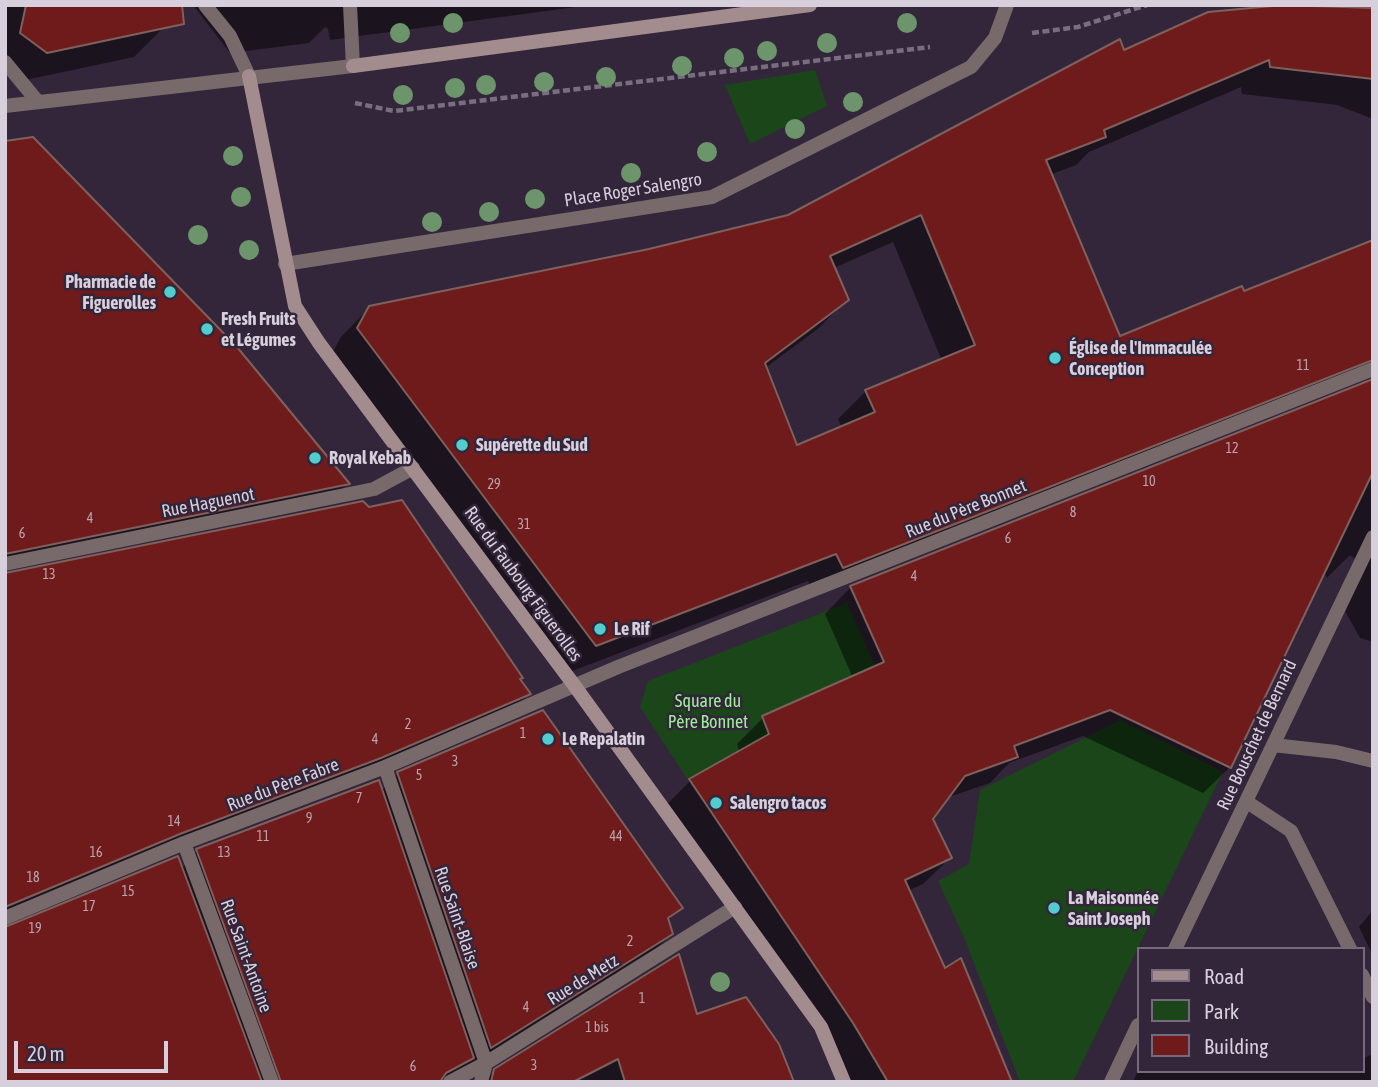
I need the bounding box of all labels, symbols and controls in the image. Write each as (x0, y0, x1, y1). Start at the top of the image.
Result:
street label: Place Roger Salengro (563, 168, 703, 212)
place label: Pharmacie de Figuerolles (65, 271, 156, 314)
marker: Pharmacie de Figuerolles (162, 284, 178, 300)
place label: Fresh Fruits et Légumes (221, 308, 296, 350)
marker: Fresh Fruits et Légumes (199, 321, 215, 337)
place label: Église de l'Immaculée Conception (1069, 337, 1212, 380)
marker: Église de l'Immaculée Conception (1047, 350, 1063, 366)
house number: 11 (1296, 358, 1310, 374)
place label: Supérette du Sud (476, 434, 588, 456)
marker: Supérette du Sud (454, 437, 470, 453)
house number: 12 (1225, 441, 1239, 457)
place label: Royal Kebab (329, 447, 411, 469)
marker: Royal Kebab (307, 450, 323, 466)
house number: 10 (1142, 474, 1156, 490)
street label: Rue du Père Bonnet (902, 475, 1030, 543)
house number: 29 (487, 477, 501, 493)
street label: Rue Haguenot (160, 483, 256, 523)
street label: Rue du Faubourg Figuerolles (460, 502, 586, 666)
house number: 8 (1070, 505, 1076, 521)
house number: 4 (87, 511, 93, 527)
house number: 31 (517, 517, 531, 533)
house number: 6 (19, 526, 25, 542)
house number: 6 (1005, 531, 1011, 547)
house number: 13 (42, 567, 56, 583)
house number: 4 (911, 569, 917, 585)
place label: Le Rif (614, 618, 650, 640)
marker: Le Rif (592, 621, 608, 637)
street label: Rue Bouschet de Bernard (1213, 656, 1301, 814)
park label: Square du Père Bonnet (668, 690, 748, 732)
house number: 2 (405, 717, 411, 733)
house number: 1 (520, 726, 526, 742)
place label: Le Repalatin (562, 728, 645, 750)
marker: Le Repalatin (540, 731, 556, 747)
house number: 4 (372, 732, 378, 748)
street label: Rue du Père Fabre (224, 754, 342, 816)
house number: 3 (452, 754, 458, 770)
house number: 5 (416, 768, 422, 784)
house number: 7 (356, 791, 362, 807)
place label: Salengro tacos (730, 792, 826, 814)
marker: Salengro tacos (708, 795, 724, 811)
house number: 9 (306, 811, 312, 827)
house number: 14 (167, 814, 181, 830)
house number: 11 (256, 829, 270, 845)
house number: 44 (609, 829, 623, 845)
house number: 16 (89, 845, 103, 861)
house number: 13 (217, 845, 231, 861)
street label: Rue Saint-Blaise (429, 864, 485, 972)
house number: 18 (26, 870, 40, 886)
house number: 15 (121, 884, 135, 900)
place label: La Maisonnée Saint Joseph (1068, 887, 1159, 930)
street label: Rue Saint-Antoine (216, 896, 276, 1016)
house number: 17 (82, 899, 96, 915)
marker: La Maisonnée Saint Joseph (1046, 900, 1062, 916)
house number: 19 (28, 921, 42, 937)
house number: 2 (627, 934, 633, 950)
legend (1136, 947, 1364, 1073)
street label: Rue de Metz (544, 950, 622, 1010)
text: Road (1204, 964, 1244, 988)
house number: 1 (639, 991, 645, 1007)
text: Park (1204, 999, 1239, 1023)
house number: 4 (523, 1000, 529, 1016)
house number: 1 bis (585, 1020, 609, 1036)
scale bar (18, 1028, 172, 1072)
text: Building (1204, 1034, 1268, 1058)
text: 20 m (27, 1041, 65, 1065)
house number: 3 (531, 1058, 537, 1074)
house number: 6 (410, 1059, 416, 1075)

